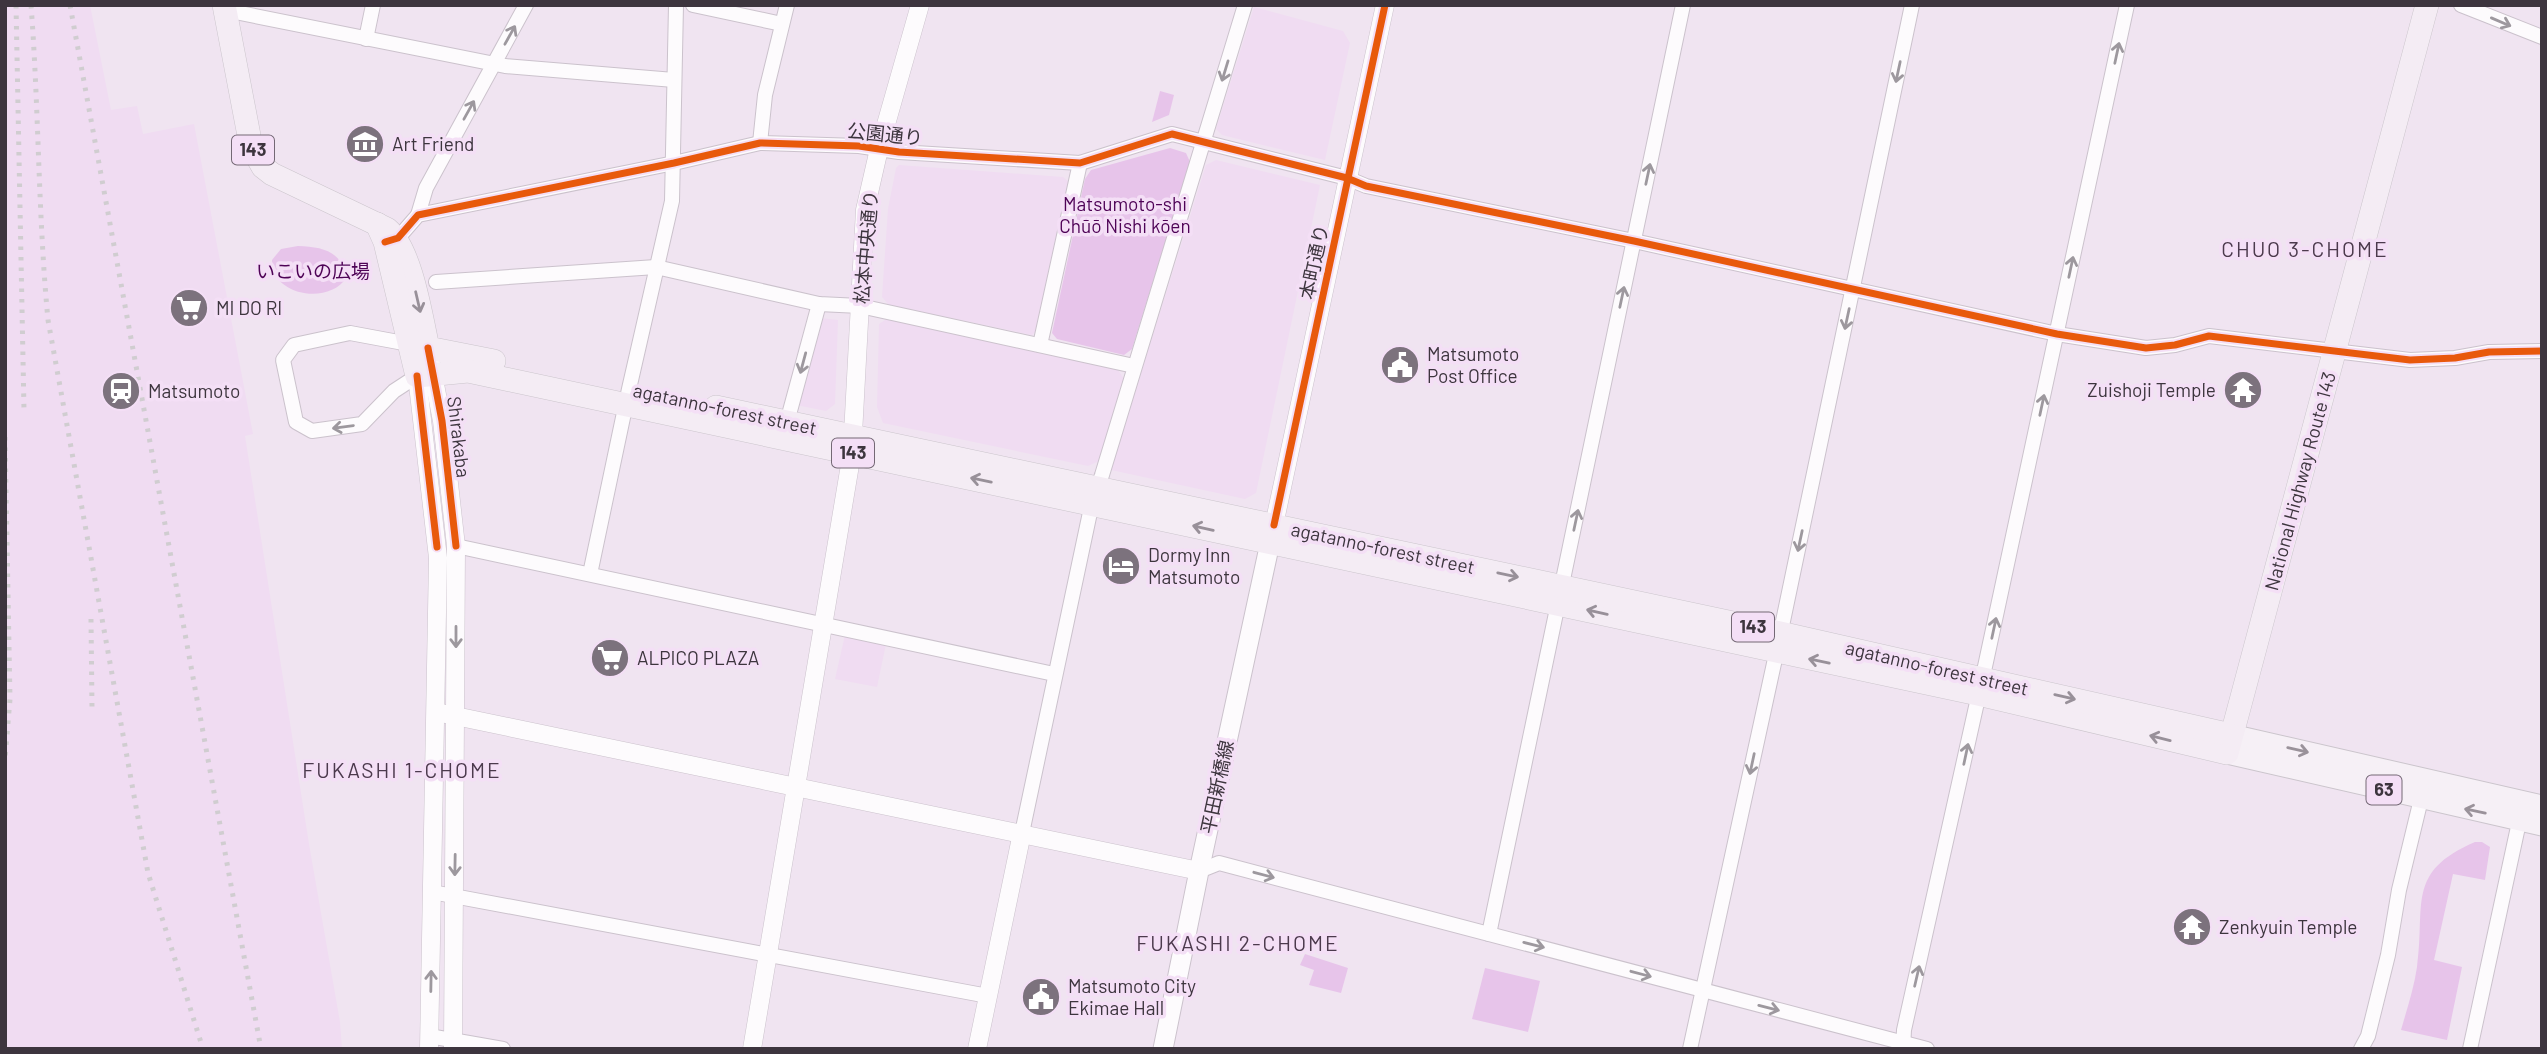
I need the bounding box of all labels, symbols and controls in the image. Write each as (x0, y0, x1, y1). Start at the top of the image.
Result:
one-way arrow (2490, 16, 2511, 29)
one-way arrow (503, 25, 517, 45)
one-way arrow (2110, 42, 2124, 65)
one-way arrow (1218, 59, 1231, 81)
one-way arrow (1890, 60, 1904, 83)
one-way arrow (462, 100, 476, 120)
street label: 公園通り (846, 118, 924, 149)
museum icon: Art Friend (344, 123, 386, 165)
place label: Art Friend (392, 132, 474, 155)
road number: 143 (232, 135, 274, 164)
one-way arrow (1641, 163, 1655, 186)
street label: 松本中央通り (849, 189, 882, 305)
park label: Matsumoto-shi Chūō Nishi kōen (1059, 192, 1191, 237)
street label: 本町通り (1294, 222, 1333, 301)
district label: CHUO 3-CHOME (2221, 236, 2389, 261)
one-way arrow (2065, 256, 2079, 279)
park label: いこいの広場 (256, 259, 370, 282)
one-way arrow (1616, 286, 1630, 309)
supermarket icon: MI DO RI (168, 287, 210, 329)
one-way arrow (412, 291, 425, 313)
place label: MI DO RI (216, 296, 282, 319)
one-way arrow (1839, 307, 1853, 330)
place label: Matsumoto Post Office (1427, 342, 1519, 387)
public building icon: Matsumoto Post Office (1379, 344, 1421, 386)
one-way arrow (796, 351, 809, 374)
temple icon: Zuishoji Temple (2222, 369, 2264, 411)
street label: National Highway Route 143 (2259, 369, 2340, 593)
station icon: Matsumoto (100, 370, 142, 412)
street label: agatanno-forest street (631, 378, 819, 439)
place label: Zuishoji Temple (2087, 378, 2216, 401)
place label: Matsumoto (148, 379, 240, 402)
one-way arrow (2035, 394, 2049, 417)
street label: Shirakaba (443, 395, 476, 479)
one-way arrow (332, 420, 355, 433)
road number: 143 (832, 438, 874, 467)
one-way arrow (970, 472, 993, 486)
one-way arrow (1569, 509, 1583, 532)
street label: agatanno-forest street (1289, 517, 1477, 578)
one-way arrow (1192, 521, 1215, 535)
one-way arrow (1792, 529, 1806, 552)
place label: Dormy Inn Matsumoto (1148, 543, 1240, 588)
hotel icon: Dormy Inn Matsumoto (1100, 545, 1142, 587)
one-way arrow (1496, 569, 1519, 582)
one-way arrow (1586, 604, 1609, 618)
road number: 143 (1732, 612, 1774, 642)
one-way arrow (1987, 617, 2001, 640)
one-way arrow (449, 626, 463, 649)
street label: agatanno-forest street (1843, 635, 2031, 700)
supermarket icon: ALPICO PLAZA (589, 637, 631, 679)
place label: ALPICO PLAZA (637, 646, 759, 669)
one-way arrow (1808, 654, 1831, 668)
one-way arrow (2054, 692, 2076, 705)
one-way arrow (2150, 731, 2172, 744)
street label: 平田新橋線 (1195, 738, 1238, 836)
one-way arrow (1959, 743, 1973, 766)
one-way arrow (2286, 744, 2309, 757)
one-way arrow (1745, 752, 1759, 775)
district label: FUKASHI 1-CHOME (302, 757, 502, 782)
road number: 63 (2366, 776, 2402, 804)
one-way arrow (2464, 803, 2487, 817)
one-way arrow (448, 853, 462, 876)
one-way arrow (1252, 869, 1275, 882)
temple icon: Zenkyuin Temple (2171, 906, 2213, 948)
place label: Zenkyuin Temple (2219, 915, 2357, 938)
district label: FUKASHI 2-CHOME (1136, 930, 1340, 955)
one-way arrow (1522, 939, 1545, 952)
one-way arrow (1910, 965, 1924, 988)
one-way arrow (1629, 968, 1652, 981)
one-way arrow (424, 969, 437, 992)
place label: Matsumoto City Ekimae Hall (1068, 974, 1196, 1019)
public building icon: Matsumoto City Ekimae Hall (1020, 976, 1062, 1018)
one-way arrow (1757, 1002, 1780, 1015)

